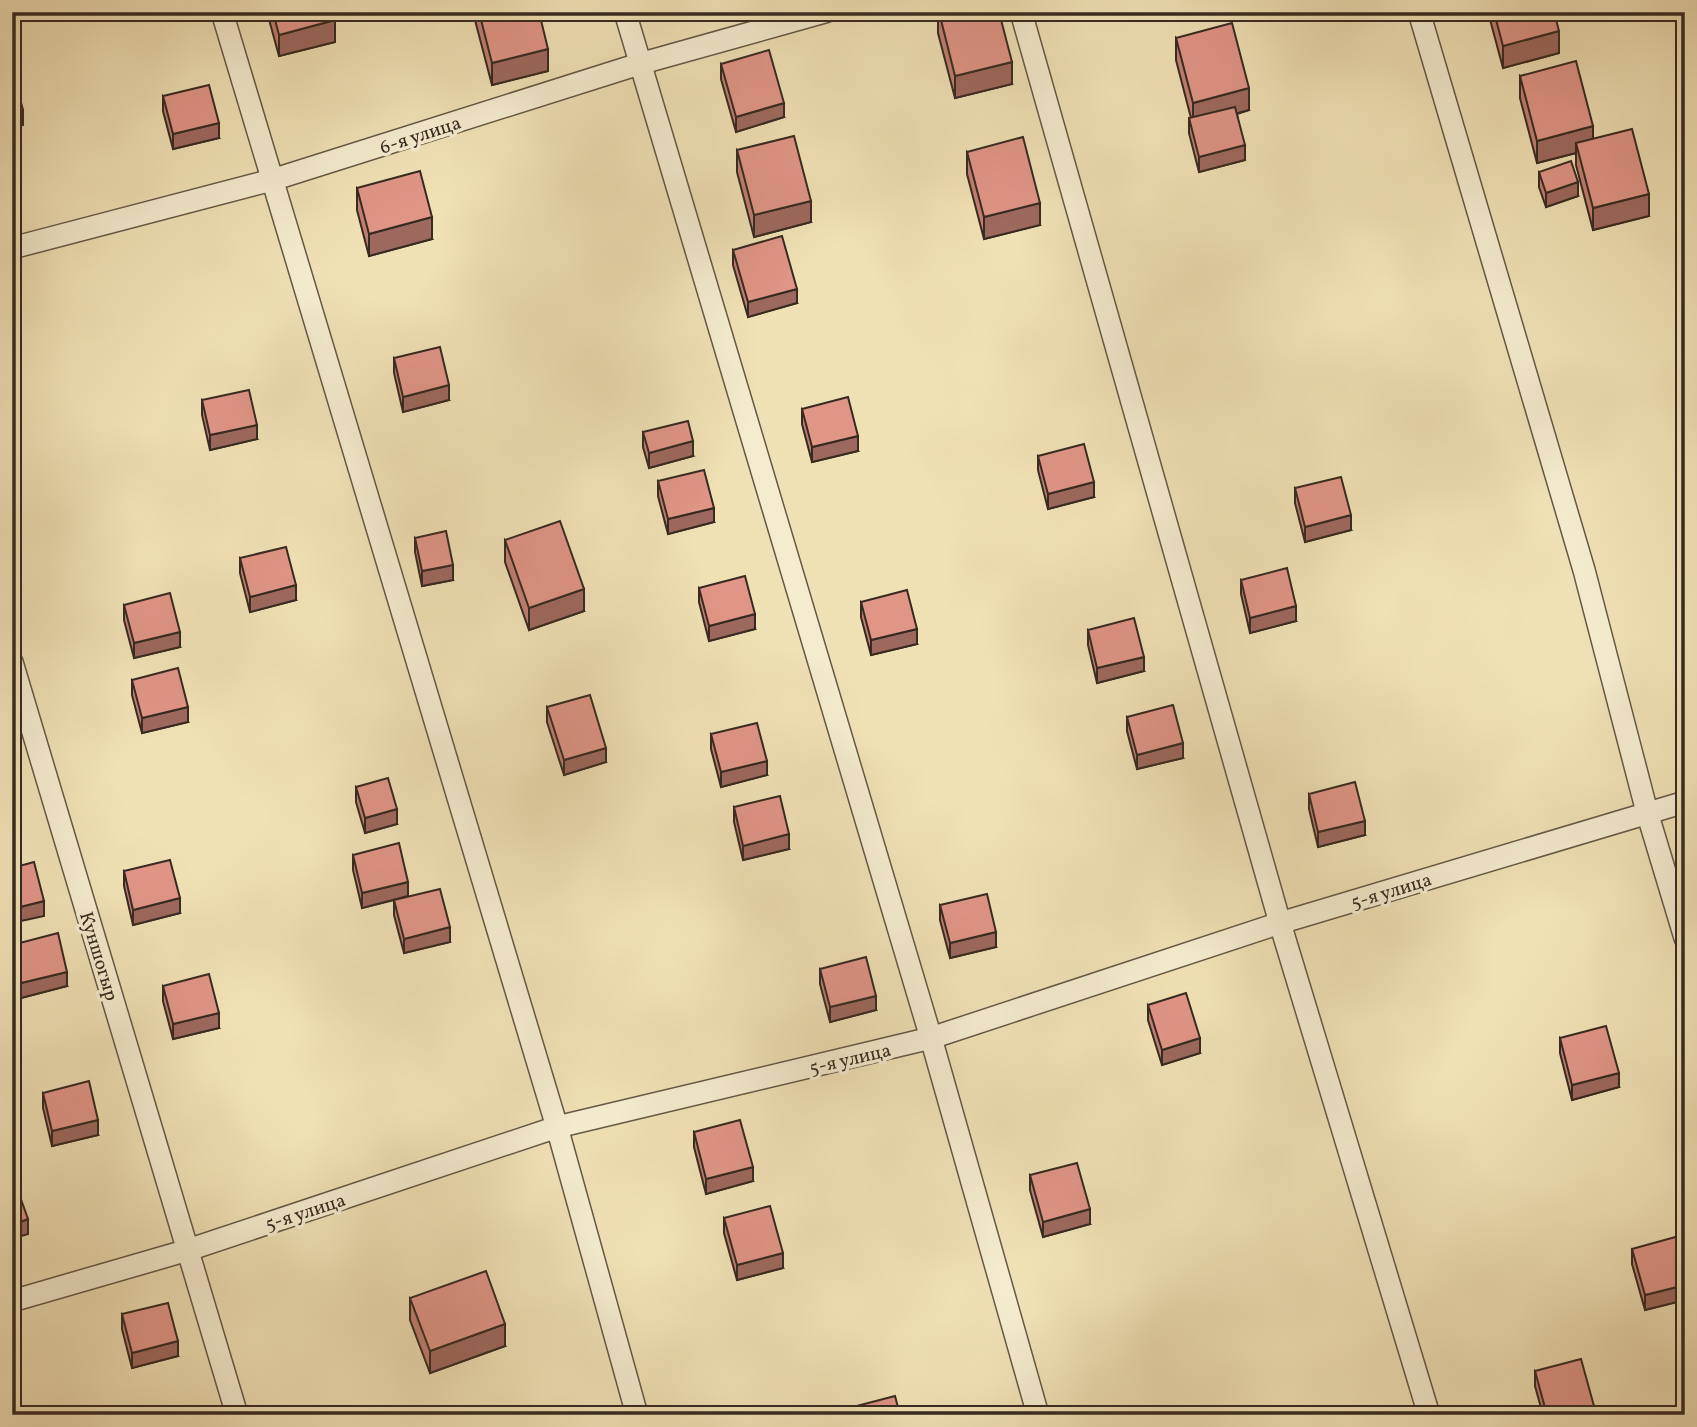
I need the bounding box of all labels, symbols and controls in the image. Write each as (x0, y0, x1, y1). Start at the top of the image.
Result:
street label: 6-я улица (377, 111, 465, 161)
street label: 5-я улица (1348, 867, 1435, 916)
street label: Куншогыр (72, 909, 124, 1004)
street label: 5-я улица (807, 1038, 894, 1082)
street label: 5-я улица (262, 1188, 349, 1238)

